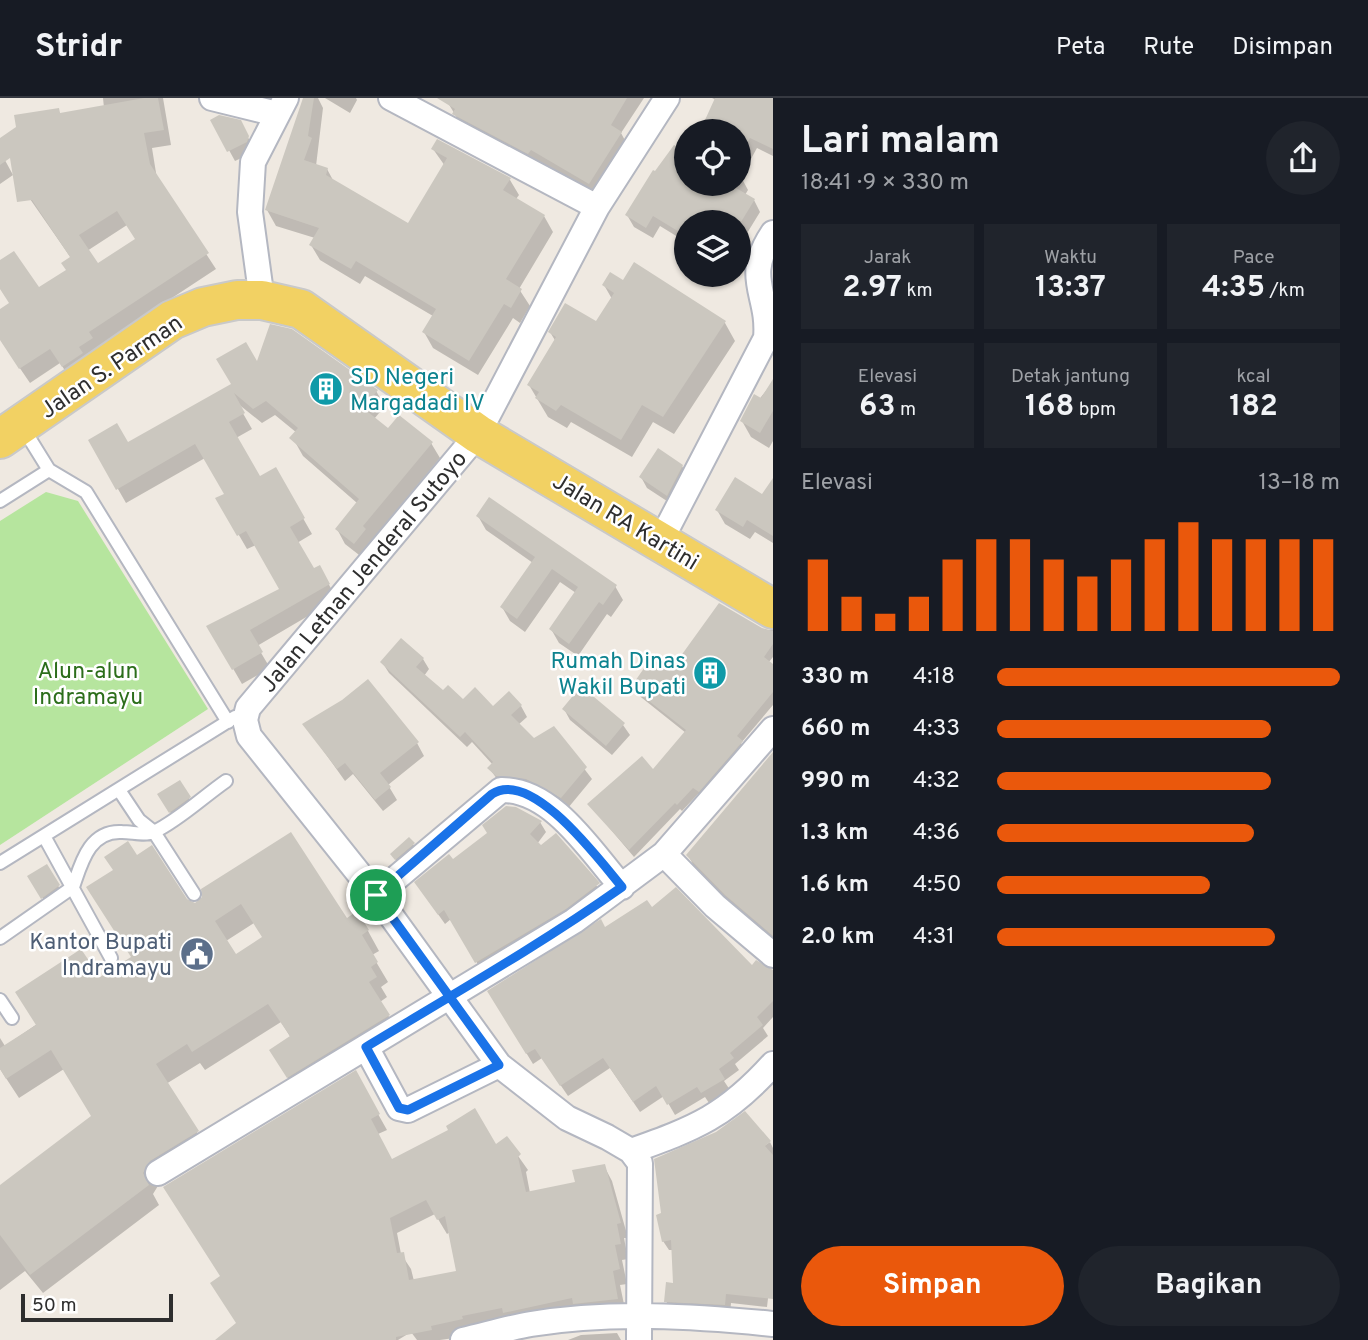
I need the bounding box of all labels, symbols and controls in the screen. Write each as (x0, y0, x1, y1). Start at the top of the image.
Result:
text: Stridr (35, 27, 122, 69)
text: Peta (1056, 33, 1105, 63)
text: Rute (1143, 33, 1194, 63)
text: Disimpan (1232, 33, 1333, 63)
text: Lari malam (801, 118, 1000, 167)
map controls (674, 119, 751, 287)
button: locate (674, 119, 751, 196)
button: share (1266, 121, 1340, 195)
text: 18:41 · 9 × 330 m (801, 169, 969, 198)
button: layers (674, 210, 751, 287)
text: Jarak (864, 246, 911, 270)
text: Waktu (1044, 246, 1097, 270)
text: Pace (1233, 246, 1274, 270)
text: 2.97 (842, 270, 902, 307)
text: 13:37 (1035, 270, 1106, 307)
text: 4:35 (1202, 270, 1265, 307)
text: km (902, 279, 933, 303)
text: /km (1265, 279, 1305, 303)
street label: Jalan S. Parman (36, 310, 189, 426)
place label: SD Negeri Margadadi IV (350, 364, 485, 419)
text: Elevasi (858, 365, 917, 389)
text: Detak jantung (1011, 365, 1130, 389)
text: kcal (1237, 365, 1270, 389)
building icon: SD Negeri Margadadi IV (307, 370, 345, 408)
text: 63 (859, 389, 895, 426)
text: 168 (1025, 389, 1074, 426)
text: 182 (1229, 389, 1278, 426)
text: m (895, 398, 916, 422)
text: bpm (1074, 398, 1116, 422)
street label: Jalan Letnan Jenderal Sutoyo (255, 446, 475, 699)
street label: Jalan RA Kartini (546, 468, 703, 578)
text: Elevasi (801, 469, 873, 498)
text: 13–18 m (1258, 469, 1340, 498)
place label: Rumah Dinas Wakil Bupati (550, 648, 686, 703)
building icon: Rumah Dinas Wakil Bupati (691, 654, 729, 692)
park label: Alun-alun Indramayu (33, 658, 143, 713)
text: 330 m (801, 663, 869, 692)
text: 4:18 (913, 663, 955, 692)
text: 660 m (801, 715, 870, 744)
text: 4:33 (913, 715, 960, 744)
text: 990 m (801, 767, 870, 796)
text: 4:32 (913, 767, 960, 796)
text: 1.3 km (801, 819, 868, 848)
text: 4:36 (913, 819, 960, 848)
pin (346, 865, 406, 925)
text: 1.6 km (801, 871, 869, 900)
text: 4:50 (913, 871, 961, 900)
icon: arrive (357, 876, 395, 914)
text: 2.0 km (801, 923, 875, 952)
text: 4:31 (913, 923, 955, 952)
place label: Kantor Bupati Indramayu (29, 929, 172, 984)
public building icon: Kantor Bupati Indramayu (178, 935, 216, 973)
button: Simpan (801, 1246, 1064, 1326)
button: Bagikan (1078, 1246, 1340, 1326)
scale bar (21, 1291, 173, 1323)
text: 50 m (32, 1294, 77, 1318)

